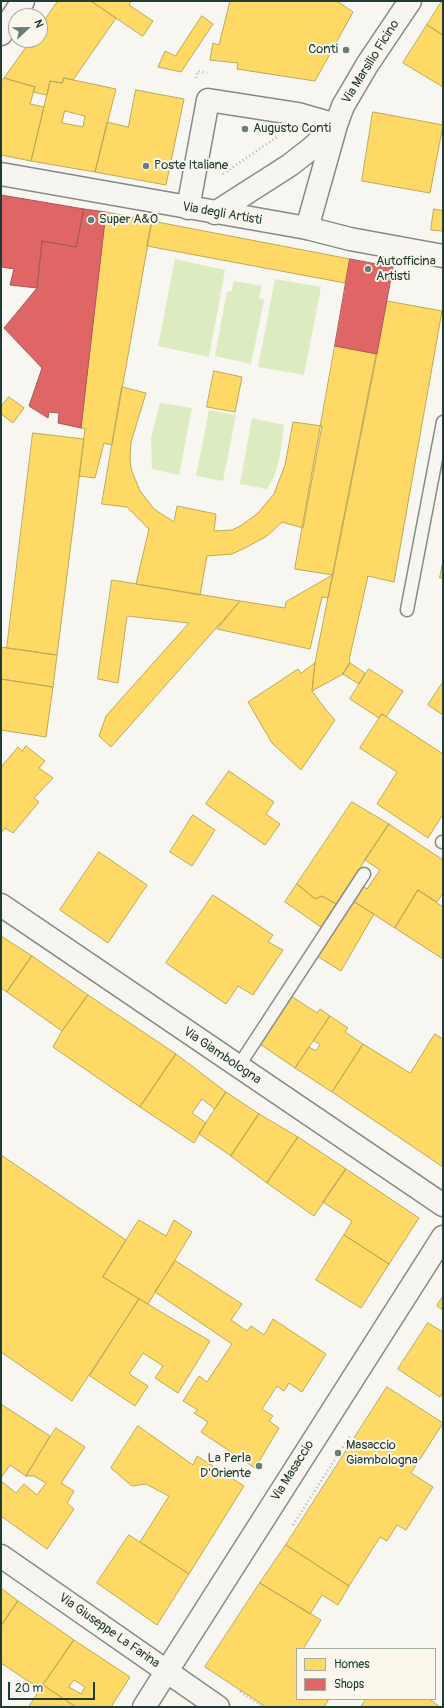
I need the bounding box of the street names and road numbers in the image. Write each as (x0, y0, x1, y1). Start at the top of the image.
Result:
street label: Via Marsilio Ficino (339, 17, 403, 107)
street label: Via degli Artisti (181, 199, 263, 229)
street label: Via Giambologna (180, 1024, 264, 1088)
street label: Via Masaccio (268, 1438, 318, 1504)
street label: Via Giuseppe La Farina (56, 1590, 162, 1672)

